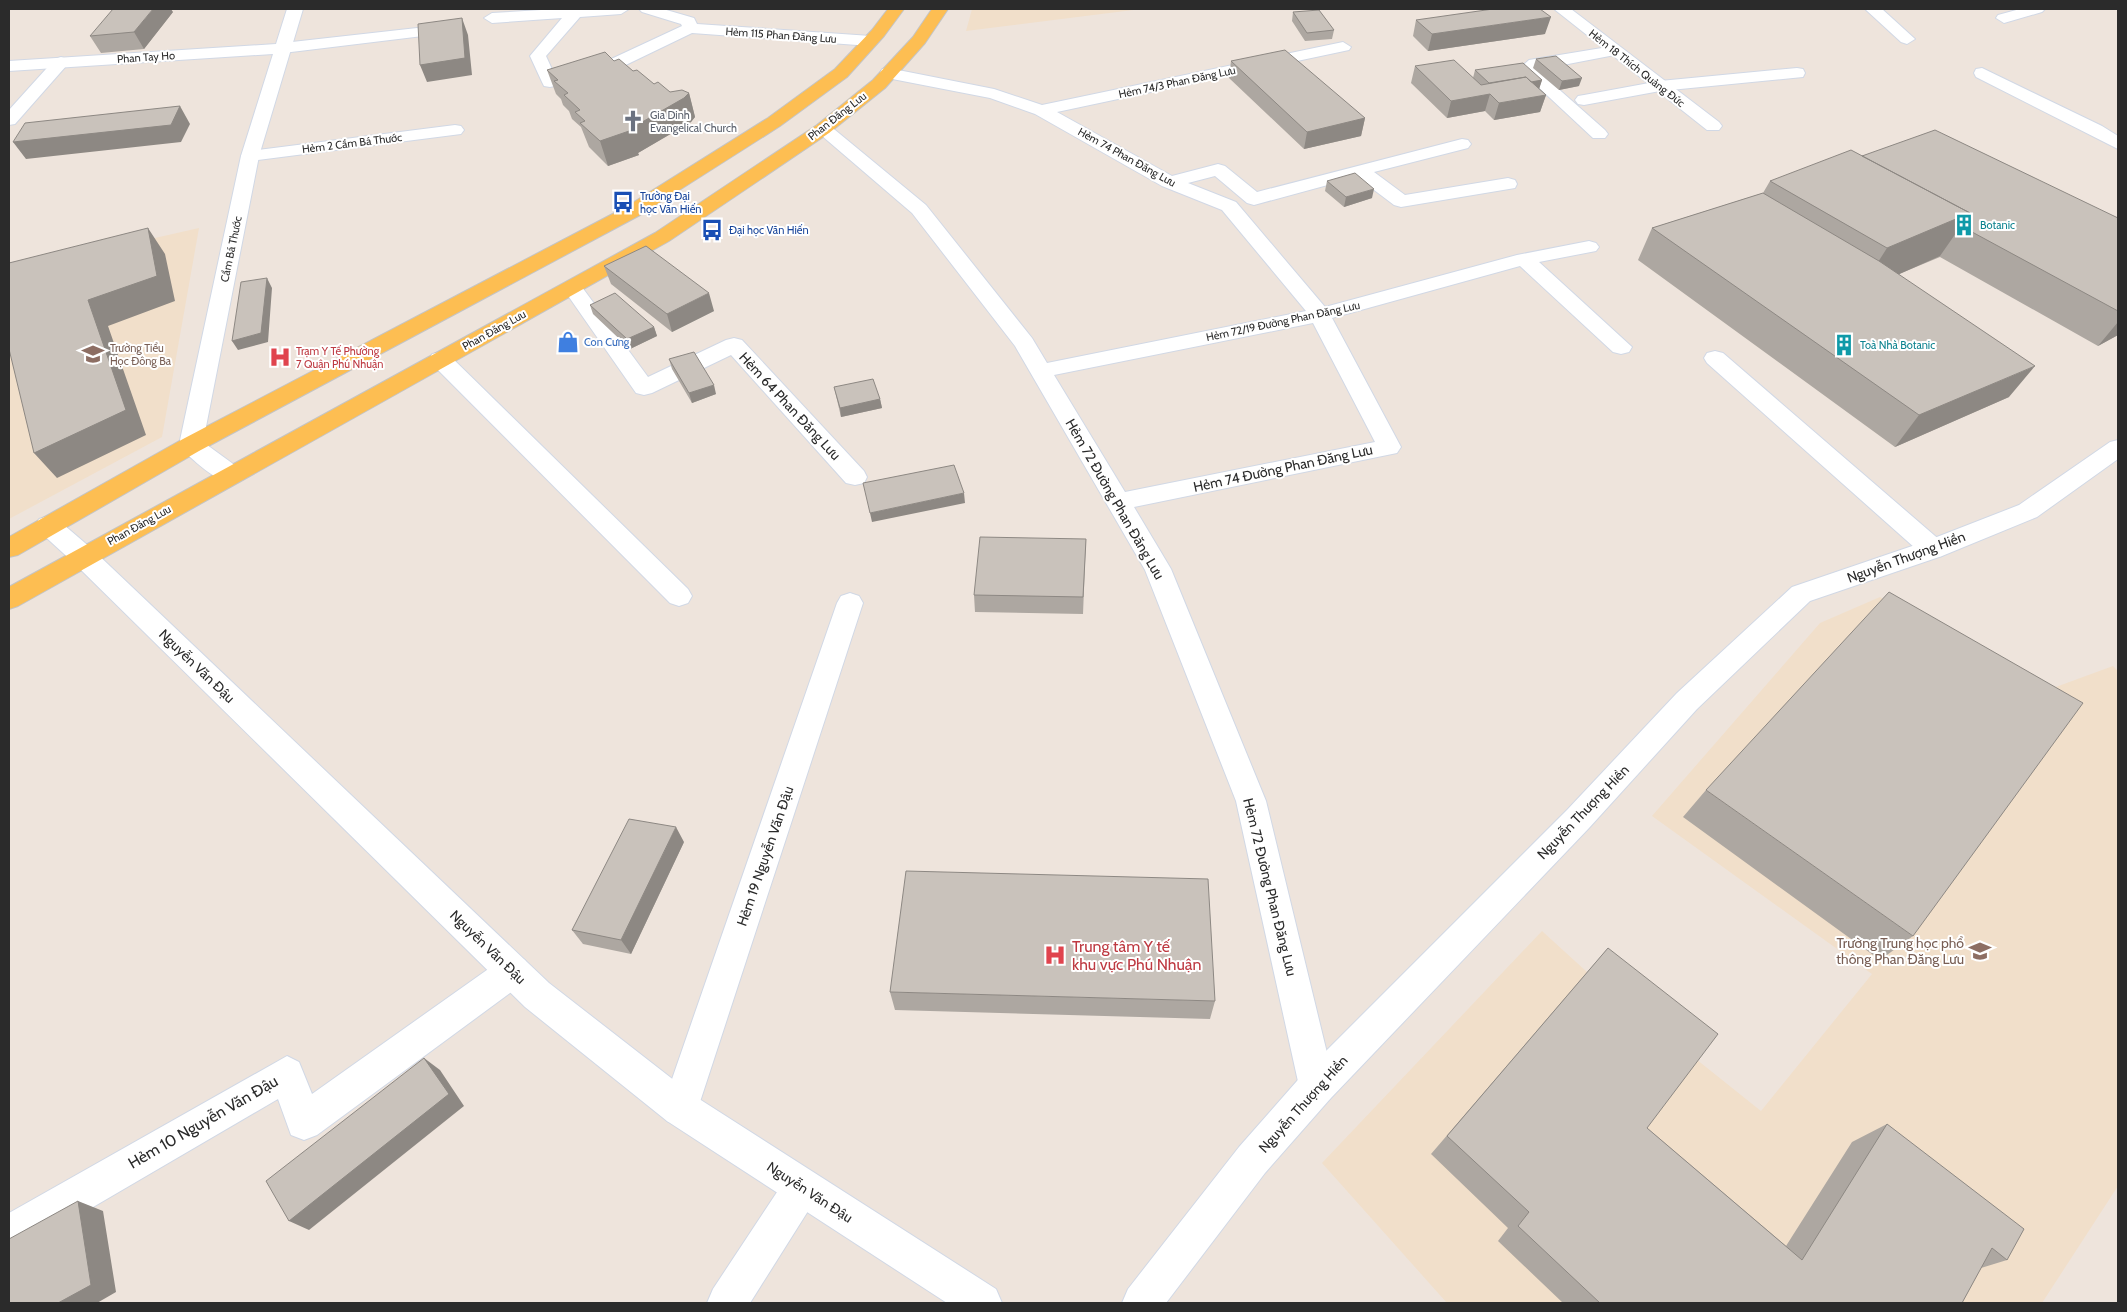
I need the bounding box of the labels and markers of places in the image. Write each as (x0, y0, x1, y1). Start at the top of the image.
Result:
church icon: Gia Dinh Evangelical Church (620, 108, 646, 134)
place label: Gia Dinh Evangelical Church (650, 108, 737, 135)
bus stop icon: Trường Đại học Văn Hiến (610, 189, 636, 215)
place label: Trường Đại học Văn Hiến (640, 189, 701, 216)
building icon: Botanic (1951, 212, 1977, 238)
bus stop icon: Đại học Văn Hiến (699, 217, 725, 243)
place label: Botanic (1980, 218, 2015, 232)
place label: Đại học Văn Hiến (729, 223, 809, 237)
shop icon: Con Cưng (555, 329, 581, 355)
building icon: Toà Nhà Botanic (1831, 332, 1857, 358)
place label: Con Cưng (584, 335, 630, 349)
place label: Toà Nhà Botanic (1860, 338, 1935, 352)
school or university icon: Trường Tiểu Học Đông Ba (80, 341, 106, 367)
place label: Trường Tiểu Học Đông Ba (110, 341, 172, 368)
hospital icon: Trạm Y Tế Phường 7 Quận Phú Nhuận (267, 344, 293, 370)
place label: Trạm Y Tế Phường 7 Quận Phú Nhuận (296, 344, 383, 371)
place label: Trường Trung học phổ thông Phan Đăng Lưu (1836, 934, 1964, 968)
place label: Trung tâm Y tế khu vực Phú Nhuận (1072, 937, 1202, 974)
school or university icon: Trường Trung học phổ thông Phan Đăng Lưu (1967, 938, 1993, 964)
hospital icon: Trung tâm Y tế khu vực Phú Nhuận (1042, 942, 1068, 968)

